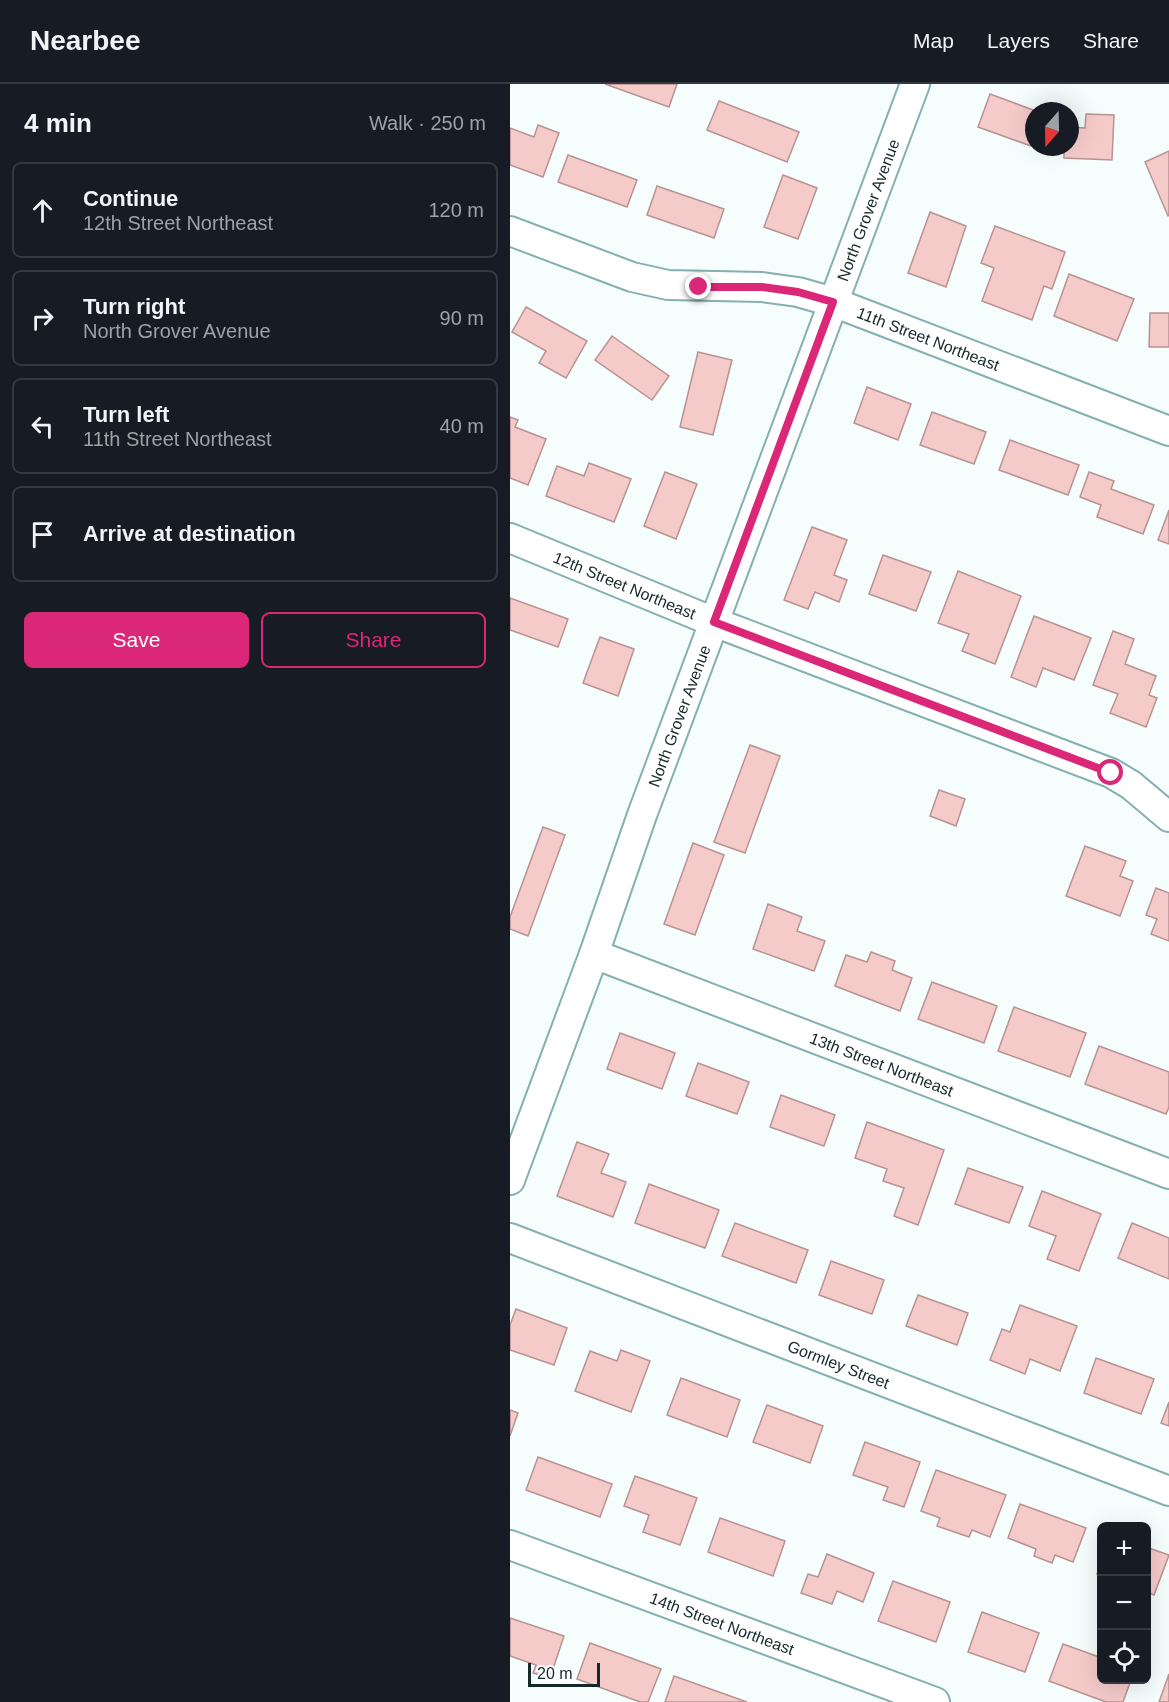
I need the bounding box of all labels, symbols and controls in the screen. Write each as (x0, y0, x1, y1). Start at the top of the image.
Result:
text: Nearbee (30, 25, 141, 56)
text: Map (913, 29, 954, 52)
text: Layers (987, 29, 1050, 52)
text: Share (1083, 29, 1139, 52)
north arrow (1025, 102, 1079, 156)
text: 4 min (24, 108, 92, 138)
text: Walk · 250 m (369, 112, 486, 134)
street label: North Grover Avenue (834, 137, 903, 283)
text: Continue (83, 186, 178, 211)
icon: ahead (26, 194, 59, 227)
text: 120 m (428, 199, 484, 221)
text: 12th Street Northeast (83, 212, 273, 234)
route end (685, 273, 711, 299)
text: Turn right (83, 294, 185, 319)
icon: right (26, 302, 59, 335)
street label: 11th Street Northeast (854, 304, 1002, 374)
text: 90 m (440, 307, 484, 329)
text: North Grover Avenue (83, 320, 271, 342)
text: Turn left (83, 402, 169, 427)
icon: left (26, 410, 59, 443)
text: 40 m (440, 415, 484, 437)
text: 11th Street Northeast (83, 428, 272, 450)
icon: arrive (26, 518, 59, 551)
text: Arrive at destination (83, 521, 296, 546)
street label: 12th Street Northeast (551, 549, 699, 623)
button: Save (24, 612, 249, 668)
button: Share (261, 612, 486, 668)
street label: North Grover Avenue (645, 643, 714, 789)
route start (1097, 759, 1123, 785)
street label: 13th Street Northeast (807, 1029, 956, 1100)
street label: Gormley Street (785, 1337, 892, 1392)
map controls (1097, 1522, 1151, 1684)
button: + (1097, 1522, 1151, 1576)
button: − (1097, 1576, 1151, 1630)
street label: 14th Street Northeast (647, 1589, 797, 1658)
button: locate (1097, 1630, 1151, 1684)
scale bar (528, 1660, 600, 1688)
text: 20 m (537, 1665, 573, 1682)

